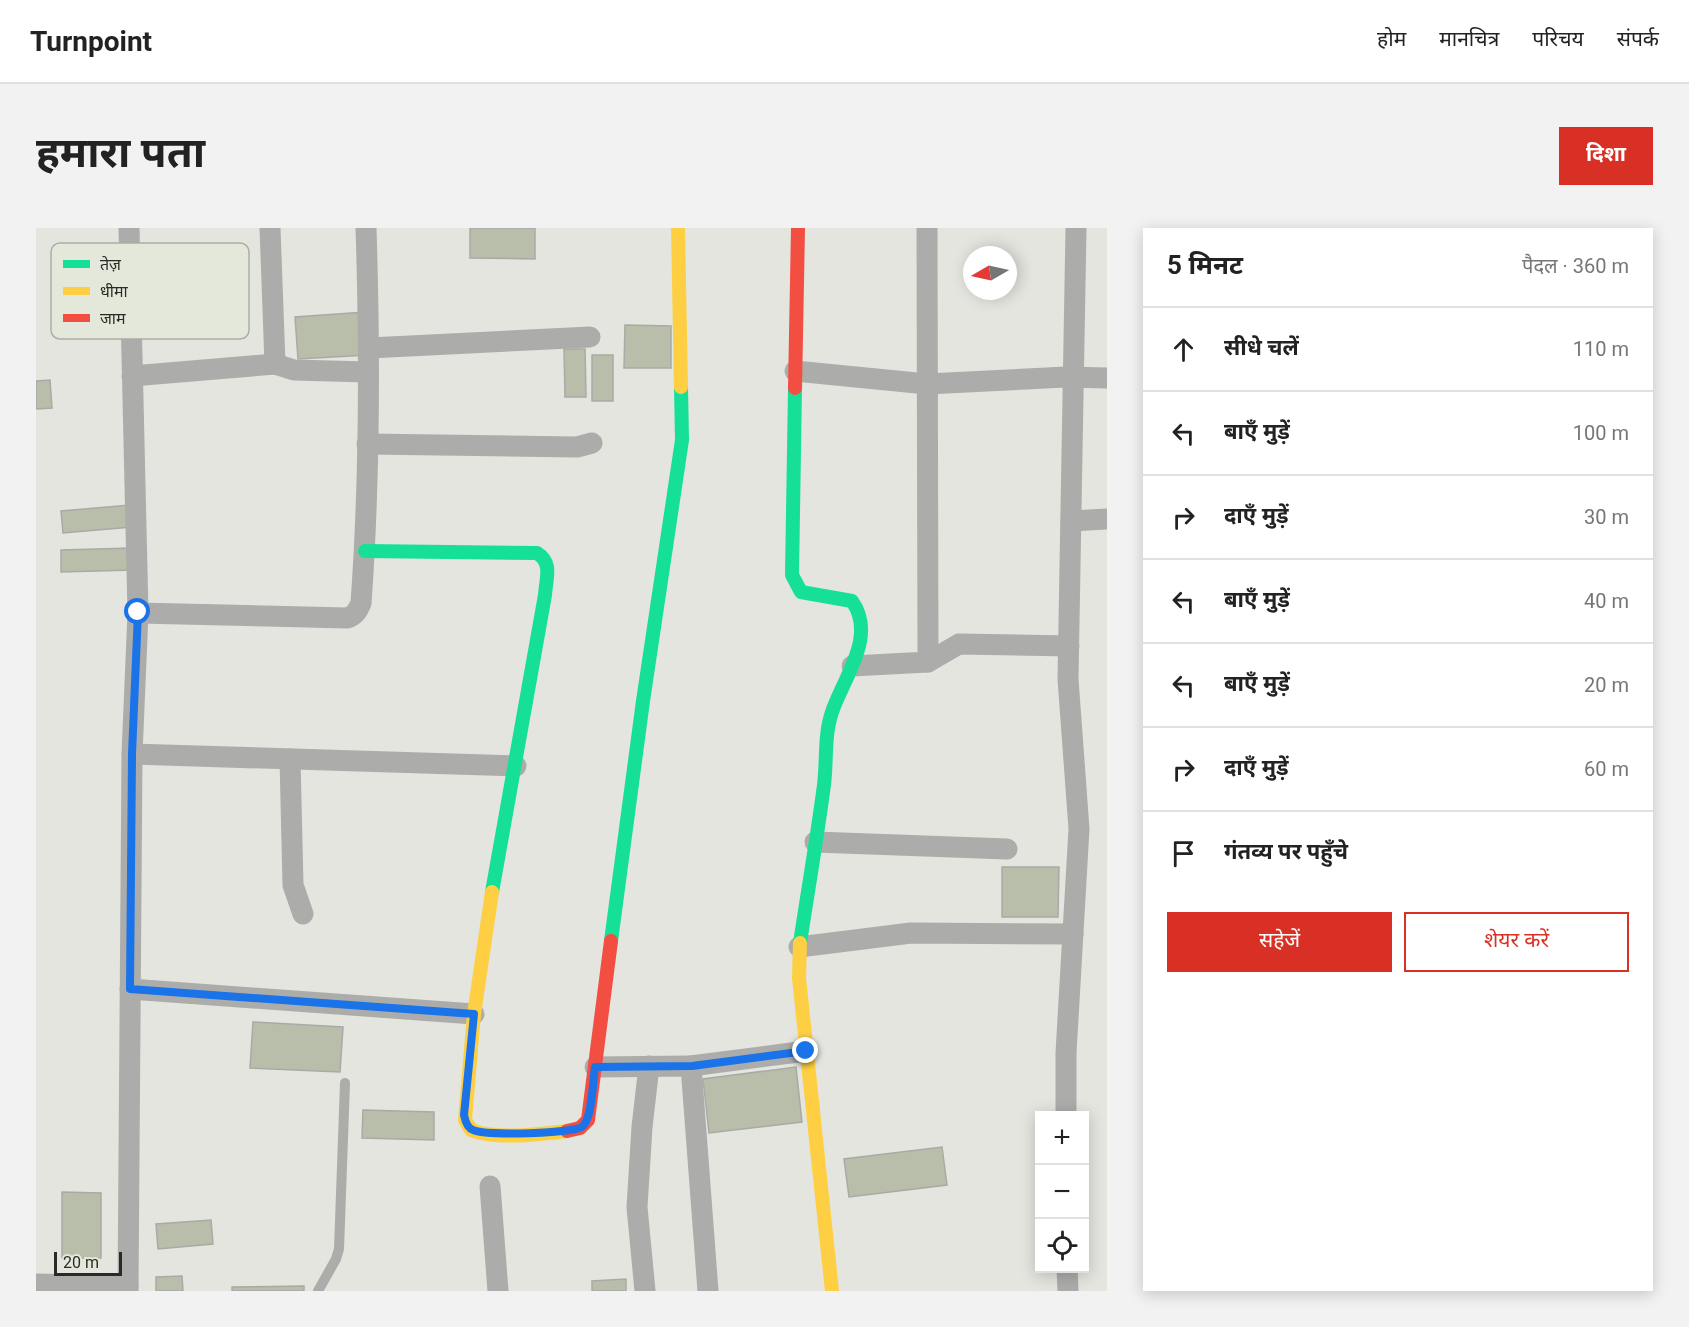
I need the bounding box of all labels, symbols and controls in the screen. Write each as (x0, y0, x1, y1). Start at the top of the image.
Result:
text: Turnpoint (30, 25, 152, 58)
text: होम (1377, 27, 1406, 51)
text: मानचित्र (1439, 27, 1499, 51)
text: परिचय (1532, 27, 1584, 51)
text: संपर्क (1617, 27, 1659, 51)
button: दिशा (1559, 127, 1653, 185)
text: हमारा पता (36, 128, 205, 177)
legend (51, 243, 249, 339)
north arrow (963, 246, 1017, 300)
text: 5 मिनट (1167, 250, 1243, 280)
text: पैदल · 360 m (1522, 254, 1629, 278)
text: तेज़ (100, 255, 122, 274)
text: धीमा (100, 282, 129, 301)
text: जाम (100, 309, 126, 328)
icon: ahead (1167, 333, 1200, 366)
text: सीधे चलें (1224, 335, 1299, 360)
text: 110 m (1573, 337, 1629, 361)
icon: left (1167, 417, 1200, 450)
text: बाएँ मुड़ें (1224, 419, 1290, 444)
text: 100 m (1573, 421, 1629, 445)
icon: right (1167, 501, 1200, 534)
text: दाएँ मुड़ें (1224, 503, 1289, 528)
text: 30 m (1584, 505, 1629, 529)
icon: left (1167, 585, 1200, 618)
text: बाएँ मुड़ें (1224, 587, 1290, 612)
text: 40 m (1584, 589, 1629, 613)
route start (124, 598, 150, 624)
icon: left (1167, 669, 1200, 702)
text: बाएँ मुड़ें (1224, 671, 1290, 696)
text: 20 m (1584, 673, 1629, 697)
icon: right (1167, 753, 1200, 786)
text: दाएँ मुड़ें (1224, 755, 1289, 780)
text: 60 m (1584, 757, 1629, 781)
icon: arrive (1167, 837, 1200, 870)
text: गंतव्य पर पहुँचे (1224, 839, 1348, 864)
button: सहेजें (1167, 912, 1392, 972)
button: शेयर करें (1404, 912, 1629, 972)
route end (792, 1037, 818, 1063)
map controls (1035, 1111, 1089, 1273)
button: + (1035, 1111, 1089, 1165)
button: − (1035, 1165, 1089, 1219)
button: locate (1035, 1219, 1089, 1273)
scale bar (54, 1249, 122, 1276)
text: 20 m (63, 1253, 99, 1272)

